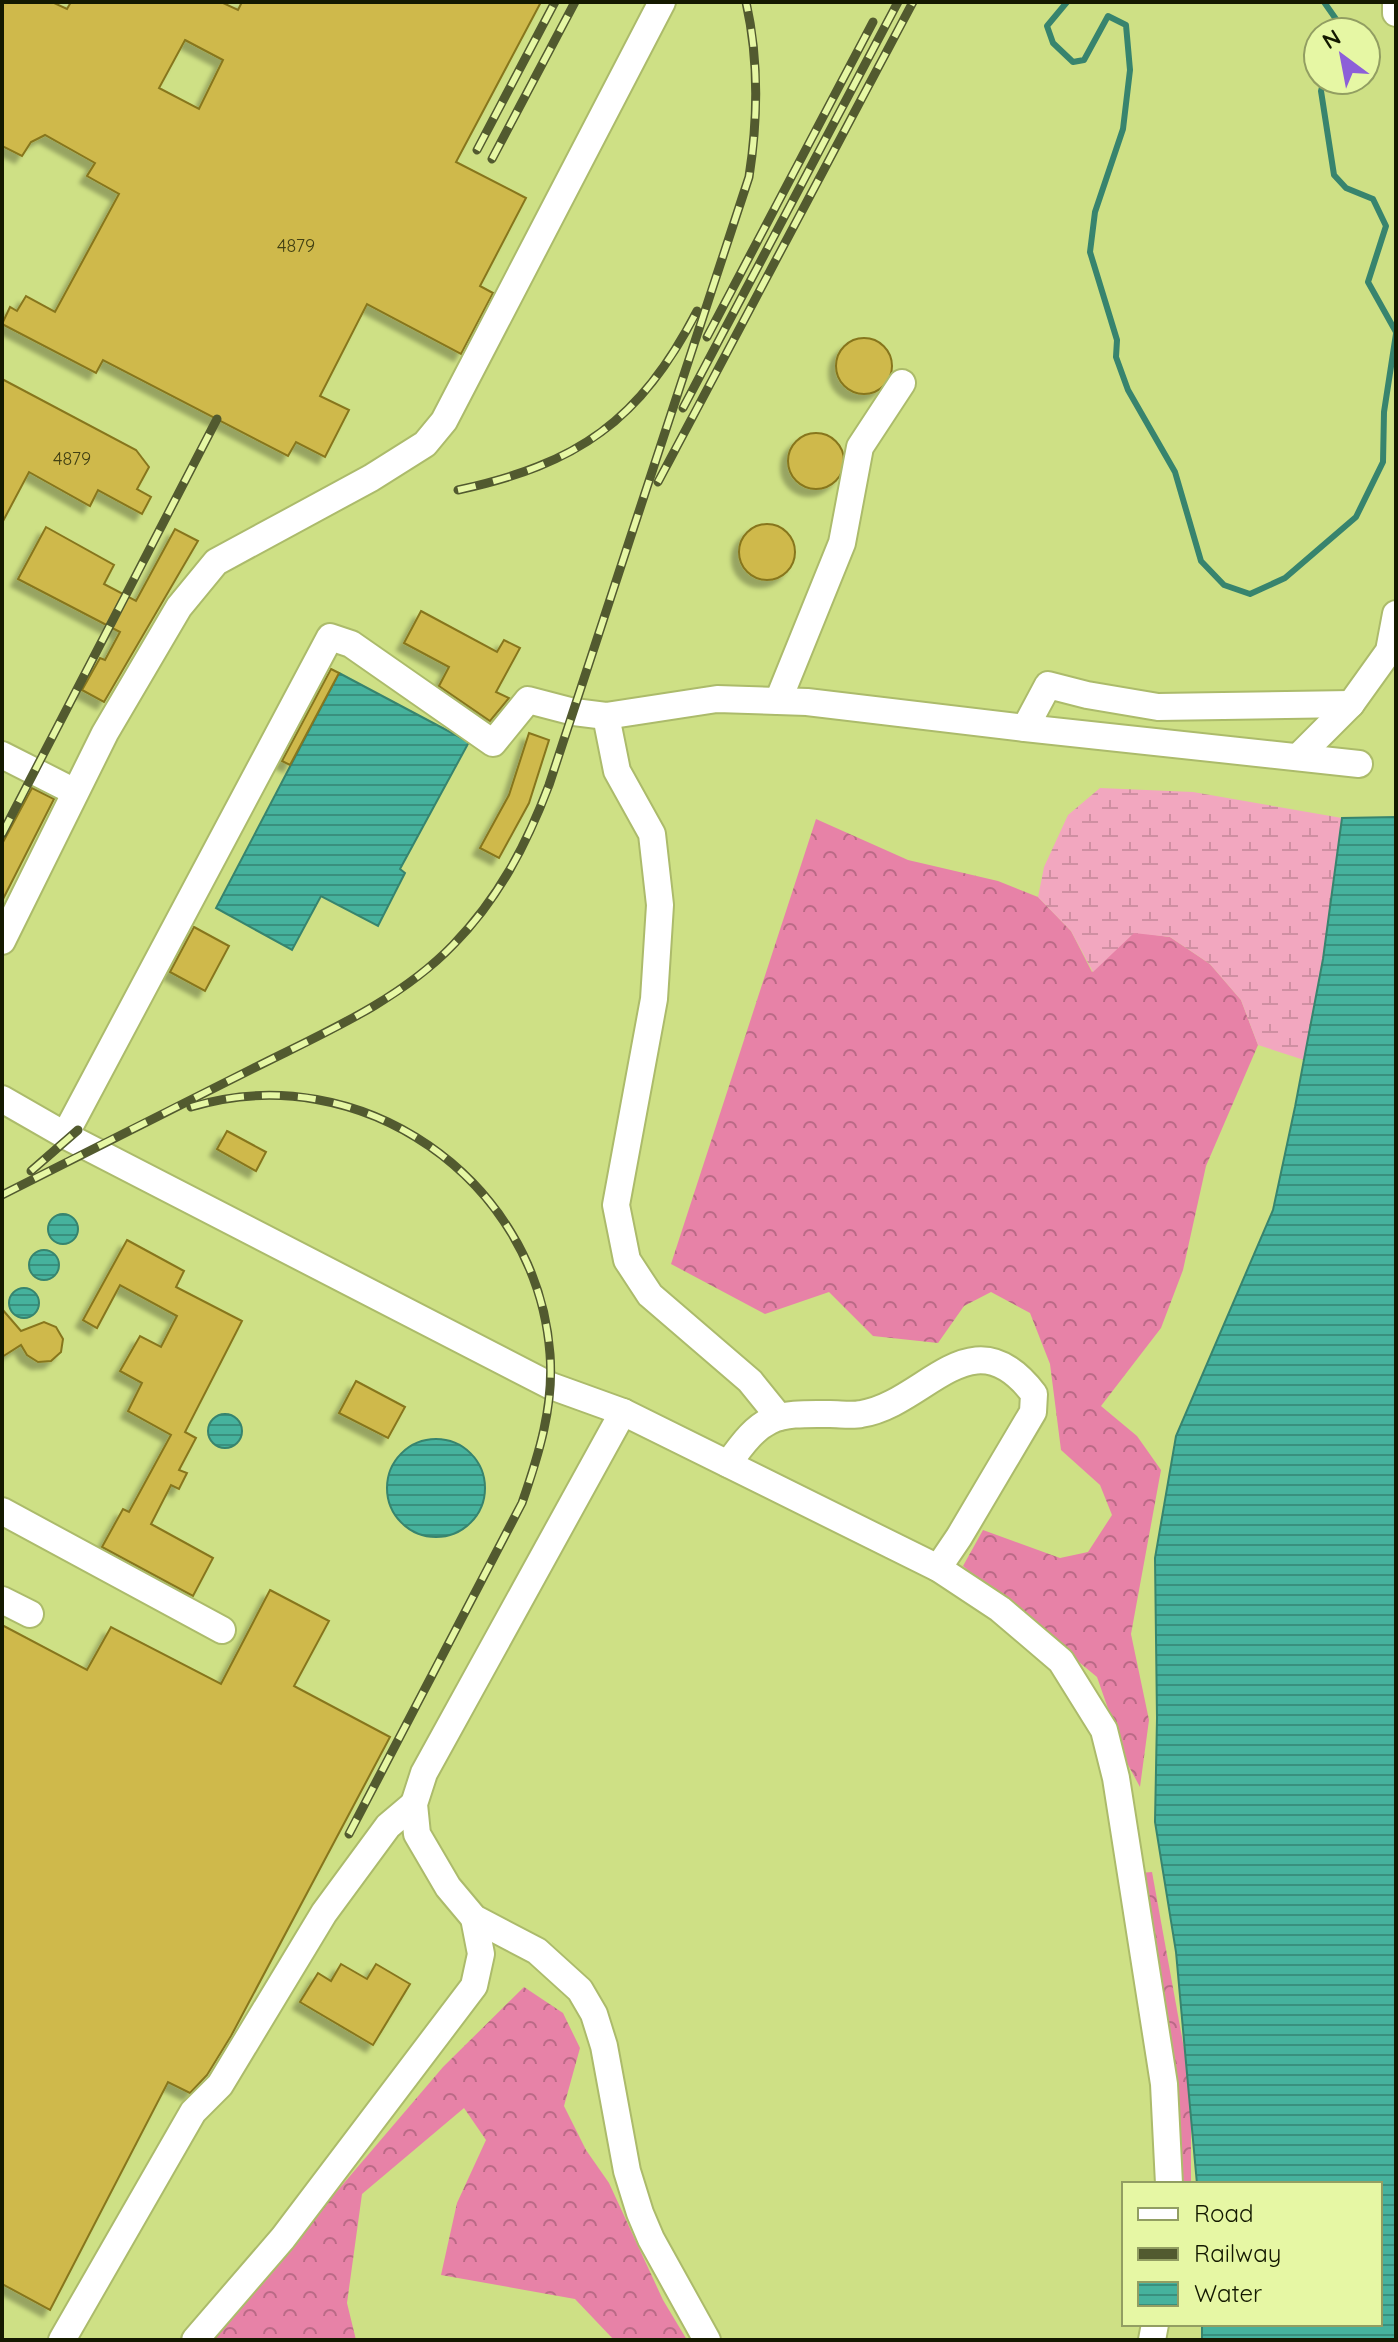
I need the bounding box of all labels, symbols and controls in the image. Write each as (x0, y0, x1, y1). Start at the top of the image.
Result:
north arrow (1302, 16, 1382, 96)
text: N (1317, 23, 1346, 55)
house number: 4879 (277, 234, 315, 257)
house number: 4879 (53, 447, 91, 470)
legend (1122, 2182, 1382, 2326)
text: Road (1194, 2198, 1254, 2228)
text: Railway (1194, 2238, 1281, 2268)
text: Water (1194, 2278, 1262, 2308)

